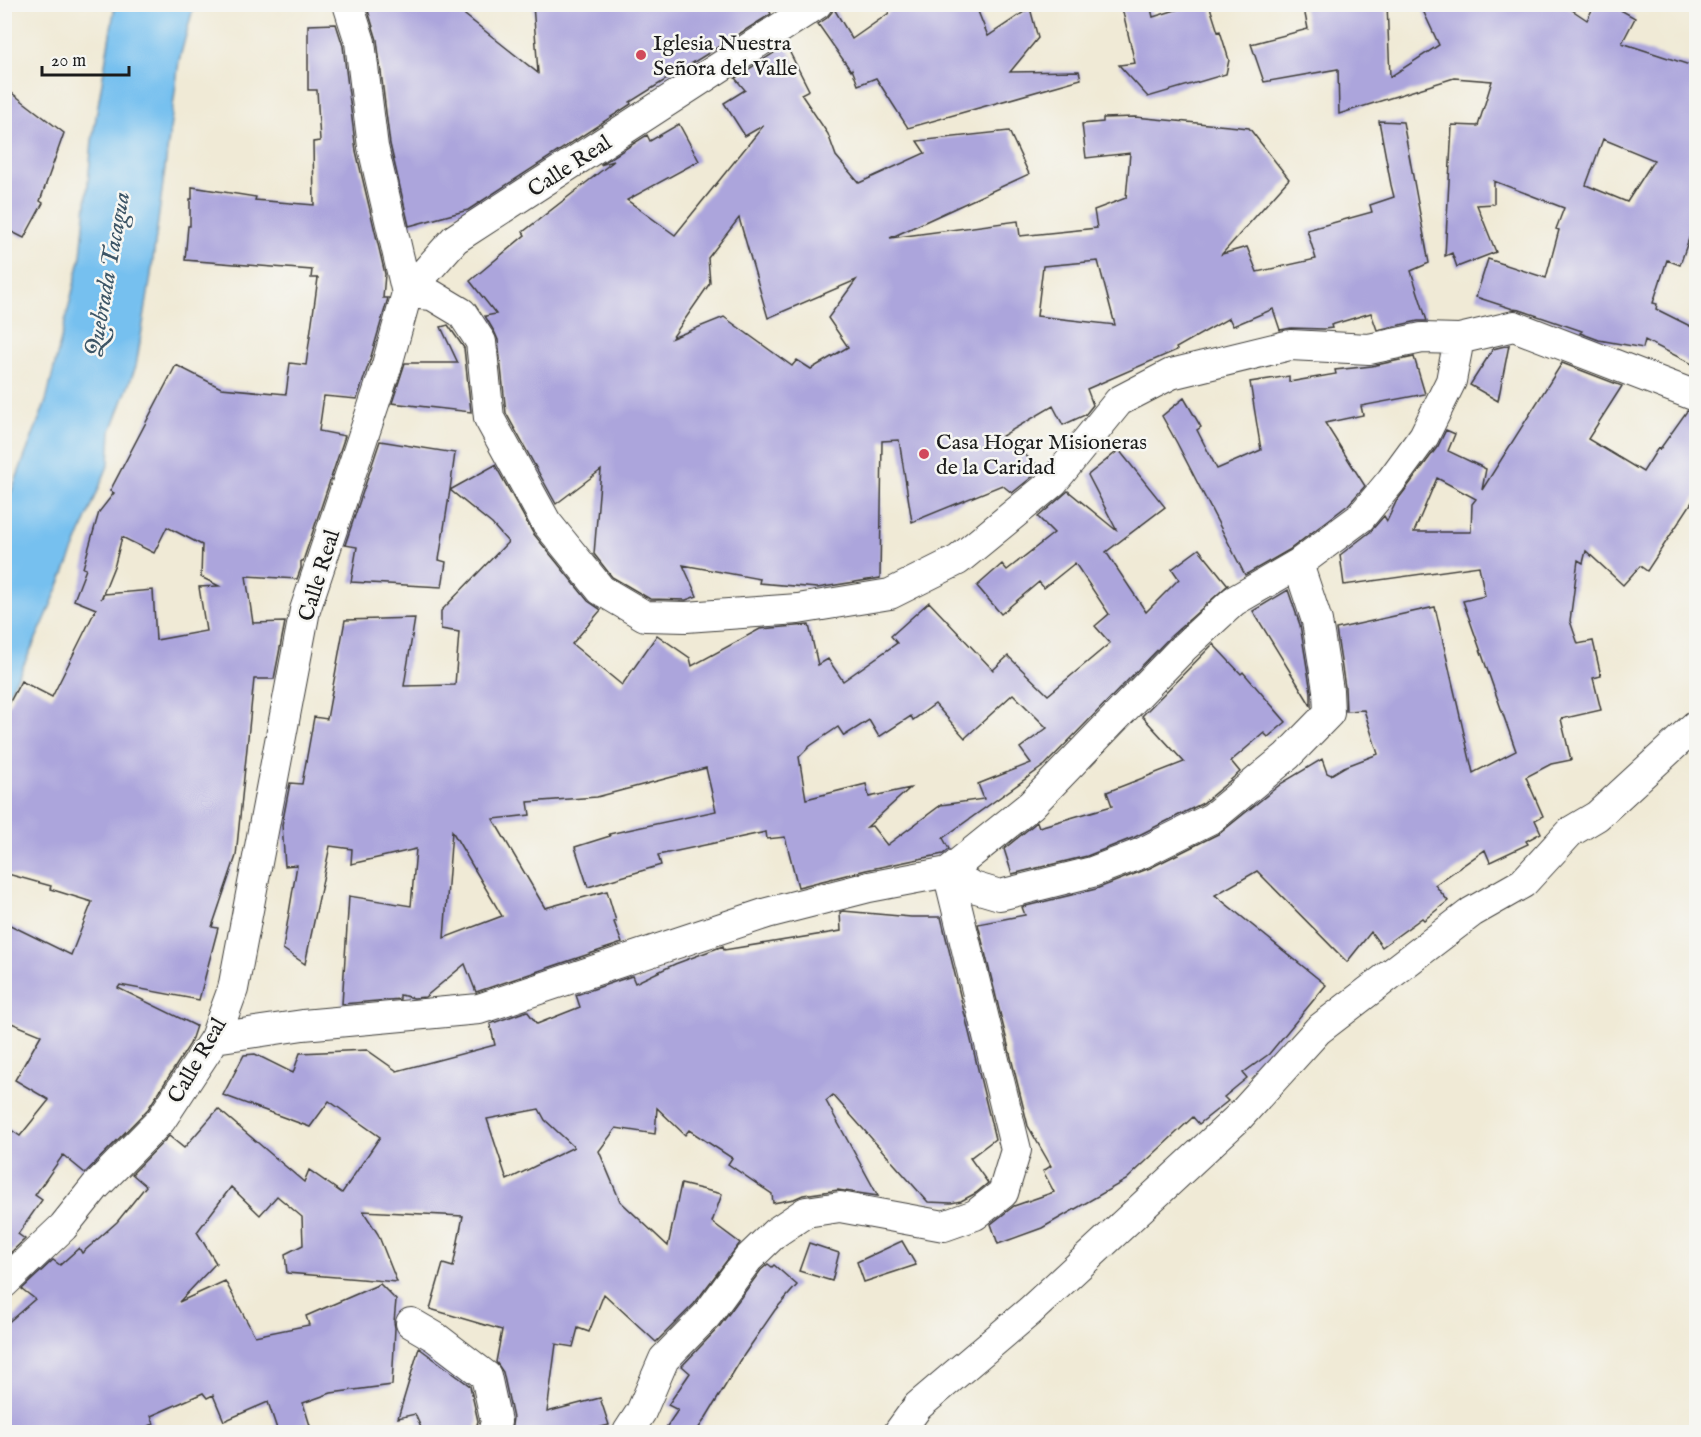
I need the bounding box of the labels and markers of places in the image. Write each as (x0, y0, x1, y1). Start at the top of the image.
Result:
place label: Iglesia Nuestra Señora del Valle (653, 30, 797, 83)
marker: Iglesia Nuestra Señora del Valle (634, 48, 648, 62)
place label: Casa Hogar Misioneras de la Caridad (936, 429, 1147, 482)
marker: Casa Hogar Misioneras de la Caridad (917, 447, 931, 461)

